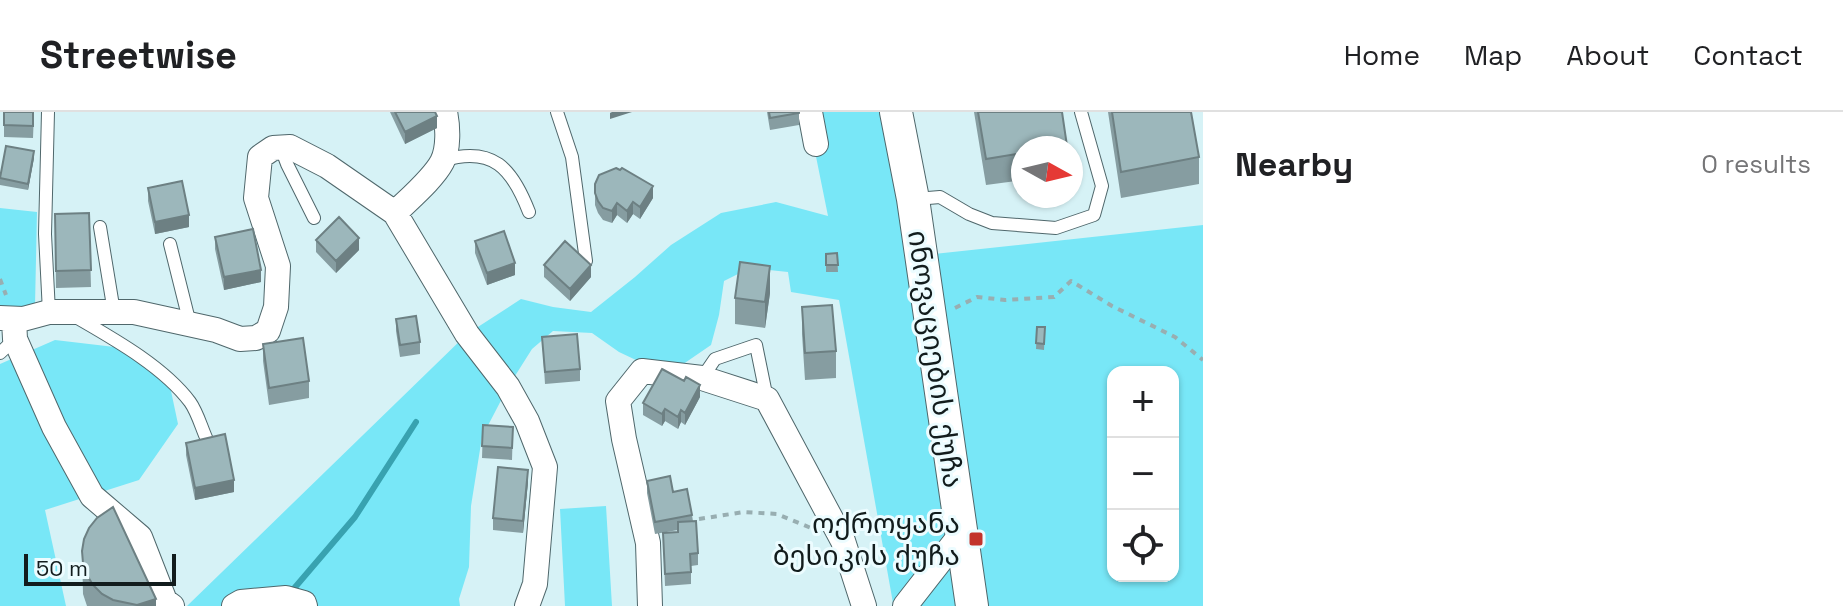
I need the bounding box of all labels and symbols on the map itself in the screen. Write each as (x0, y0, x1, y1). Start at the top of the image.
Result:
north arrow (1011, 136, 1083, 208)
street label: ინოვაციების ქუჩა (900, 228, 972, 490)
place label: ოქროყანა ბესიკის ქუჩა (773, 505, 960, 573)
marker: ოქროყანა ბესიკის ქუჩა (967, 530, 985, 548)
scale bar (24, 550, 176, 586)

